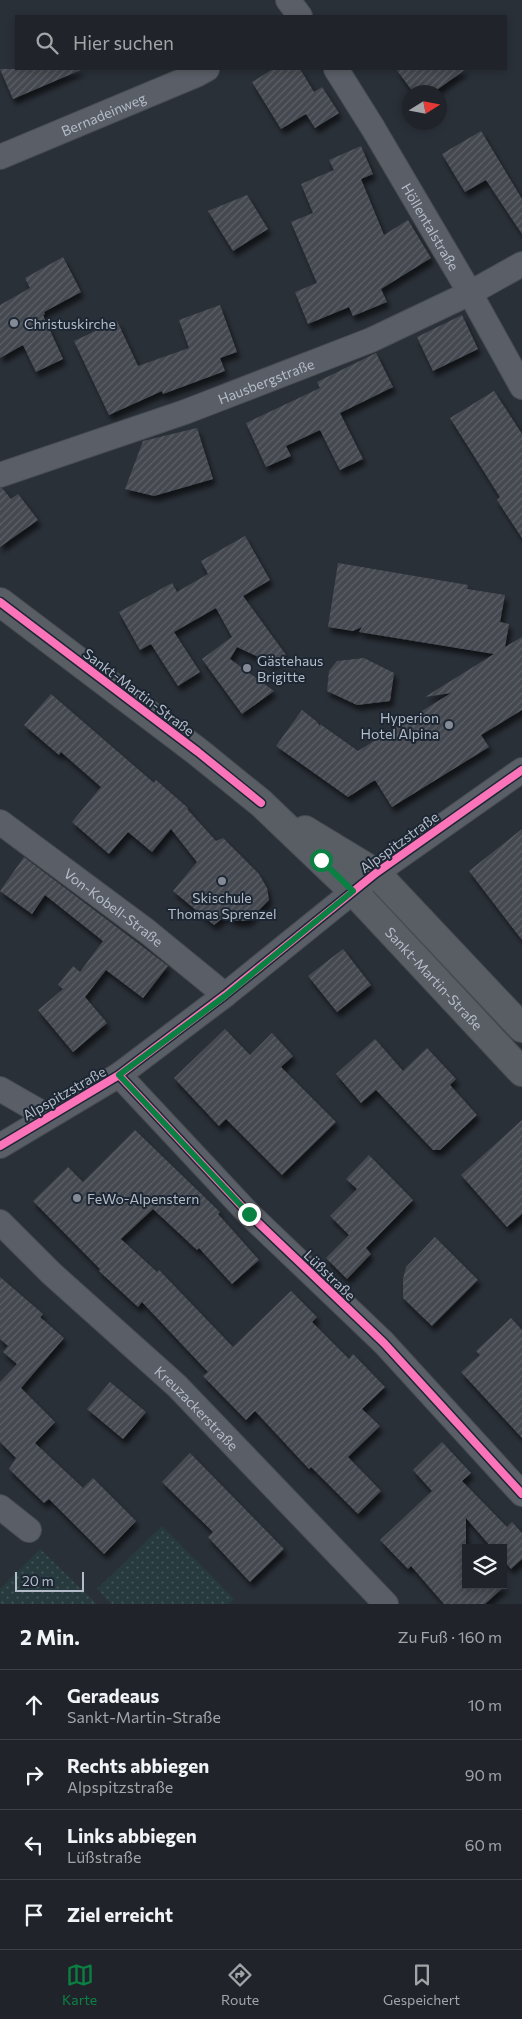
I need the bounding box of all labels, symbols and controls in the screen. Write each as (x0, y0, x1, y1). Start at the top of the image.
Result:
search box (15, 15, 507, 70)
icon: search (33, 29, 61, 57)
text: Hier suchen (73, 31, 174, 54)
north arrow (402, 85, 447, 130)
street label: Bernadeinweg (58, 88, 149, 139)
street label: Höllentalstraße (399, 180, 463, 273)
place label: Christuskirche (24, 315, 116, 332)
marker: Christuskirche (8, 317, 20, 329)
street label: Hausbergstraße (215, 354, 316, 407)
street label: Sankt-Martin-Straße (80, 645, 198, 739)
place label: Gästehaus Brigitte (257, 652, 323, 685)
marker: Gästehaus Brigitte (241, 662, 253, 674)
place label: Hyperion Hotel Alpina (361, 709, 439, 742)
marker: Hyperion Hotel Alpina (443, 719, 455, 731)
street label: Alpspitzstraße (356, 808, 442, 876)
route start (310, 849, 333, 872)
street label: Von-Kobell-Straße (61, 864, 167, 950)
marker: Skischule Thomas Sprenzel (216, 875, 228, 887)
place label: Skischule Thomas Sprenzel (167, 889, 277, 922)
street label: Sankt-Martin-Straße (382, 923, 487, 1033)
street label: Alpspitzstraße (19, 1062, 109, 1124)
place label: FeWo-Alpenstern (87, 1190, 199, 1207)
marker: FeWo-Alpenstern (71, 1192, 83, 1204)
route end (238, 1203, 261, 1226)
street label: Lüßstraße (301, 1246, 359, 1304)
street label: Kreuzackerstraße (152, 1362, 242, 1454)
map controls (462, 1544, 507, 1589)
button: layers (462, 1544, 507, 1589)
scale bar (15, 1569, 84, 1592)
text: 20 m (22, 1572, 54, 1589)
text: 2 Min. (20, 1624, 80, 1649)
text: Zu Fuß · 160 m (398, 1627, 502, 1646)
text: Geradeaus (67, 1684, 159, 1707)
icon: ahead (20, 1691, 48, 1719)
text: 10 m (468, 1695, 502, 1714)
text: Sankt-Martin-Straße (67, 1707, 221, 1726)
text: Rechts abbiegen (67, 1754, 209, 1777)
icon: right (20, 1761, 48, 1789)
text: 90 m (465, 1765, 502, 1784)
text: Alpspitzstraße (67, 1777, 173, 1796)
text: Links abbiegen (67, 1824, 197, 1847)
icon: left (20, 1831, 48, 1859)
text: 60 m (465, 1835, 502, 1854)
text: Lüßstraße (67, 1847, 141, 1866)
icon: arrive (20, 1901, 48, 1929)
text: Ziel erreicht (67, 1903, 173, 1926)
tab: Karte (62, 1961, 97, 2008)
tab: Route (221, 1961, 259, 2008)
tab: Gespeichert (383, 1961, 460, 2008)

